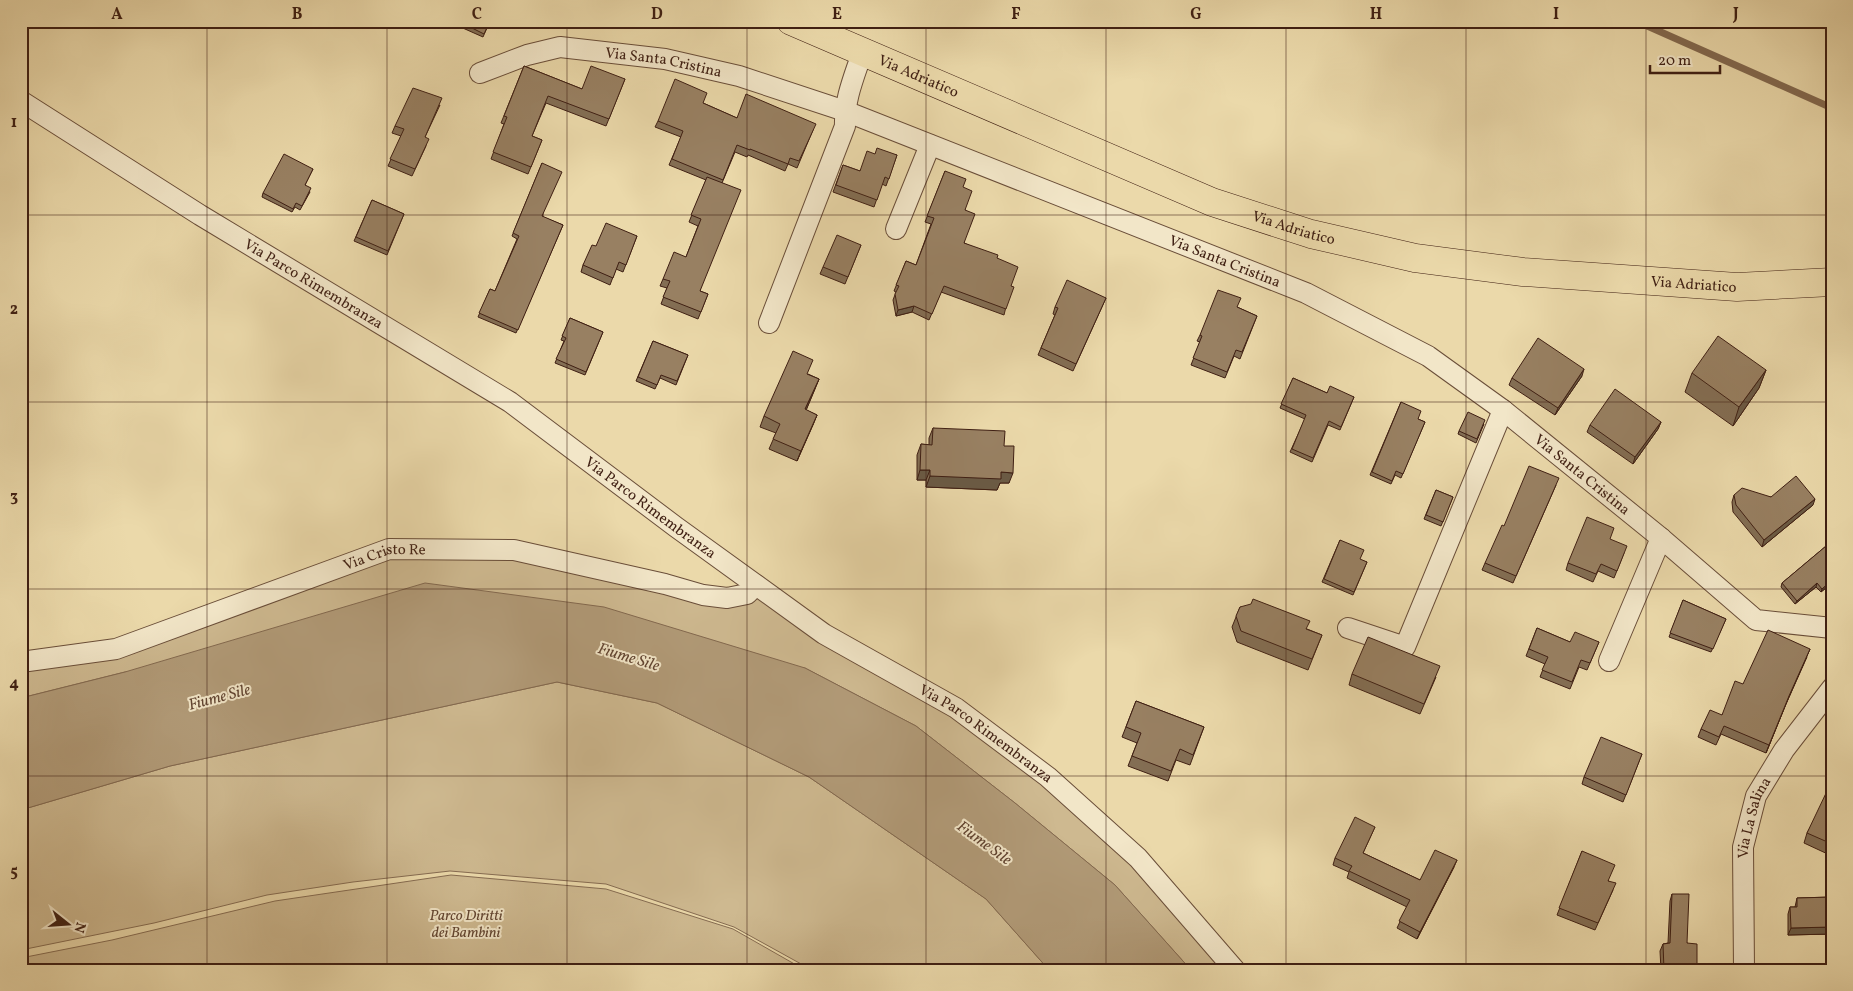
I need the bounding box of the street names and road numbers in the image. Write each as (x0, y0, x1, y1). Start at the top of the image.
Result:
street label: Via Santa Cristina (604, 43, 724, 84)
street label: Via Adriatico (875, 51, 962, 104)
street label: Via Adriatico (1249, 207, 1337, 251)
street label: Via Santa Cristina (1166, 231, 1283, 294)
street label: Via Parco Rimembranza (239, 235, 387, 335)
street label: Via Adriatico (1650, 272, 1737, 299)
street label: Via Santa Cristina (1529, 430, 1634, 521)
street label: Via Parco Rimembranza (580, 453, 720, 565)
street label: Via Cristo Re (341, 540, 426, 577)
street label: Via Parco Rimembranza (915, 680, 1056, 789)
street label: Via La Salina (1734, 774, 1777, 858)

